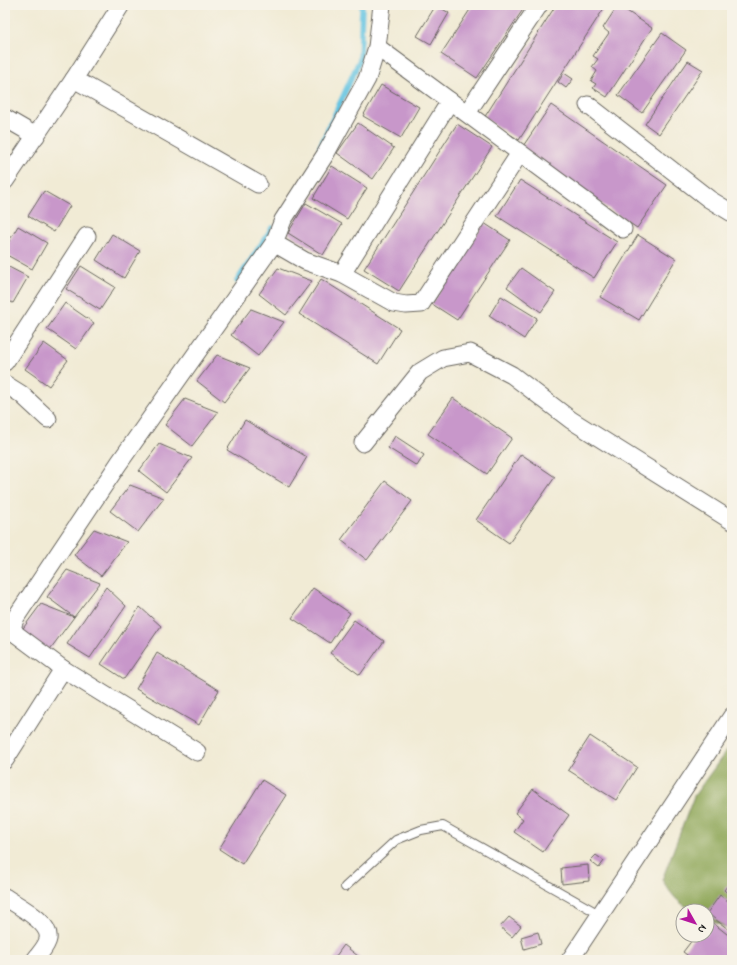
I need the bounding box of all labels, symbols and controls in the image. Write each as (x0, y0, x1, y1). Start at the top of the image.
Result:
north arrow (675, 903, 715, 943)
text: N (693, 921, 711, 937)

